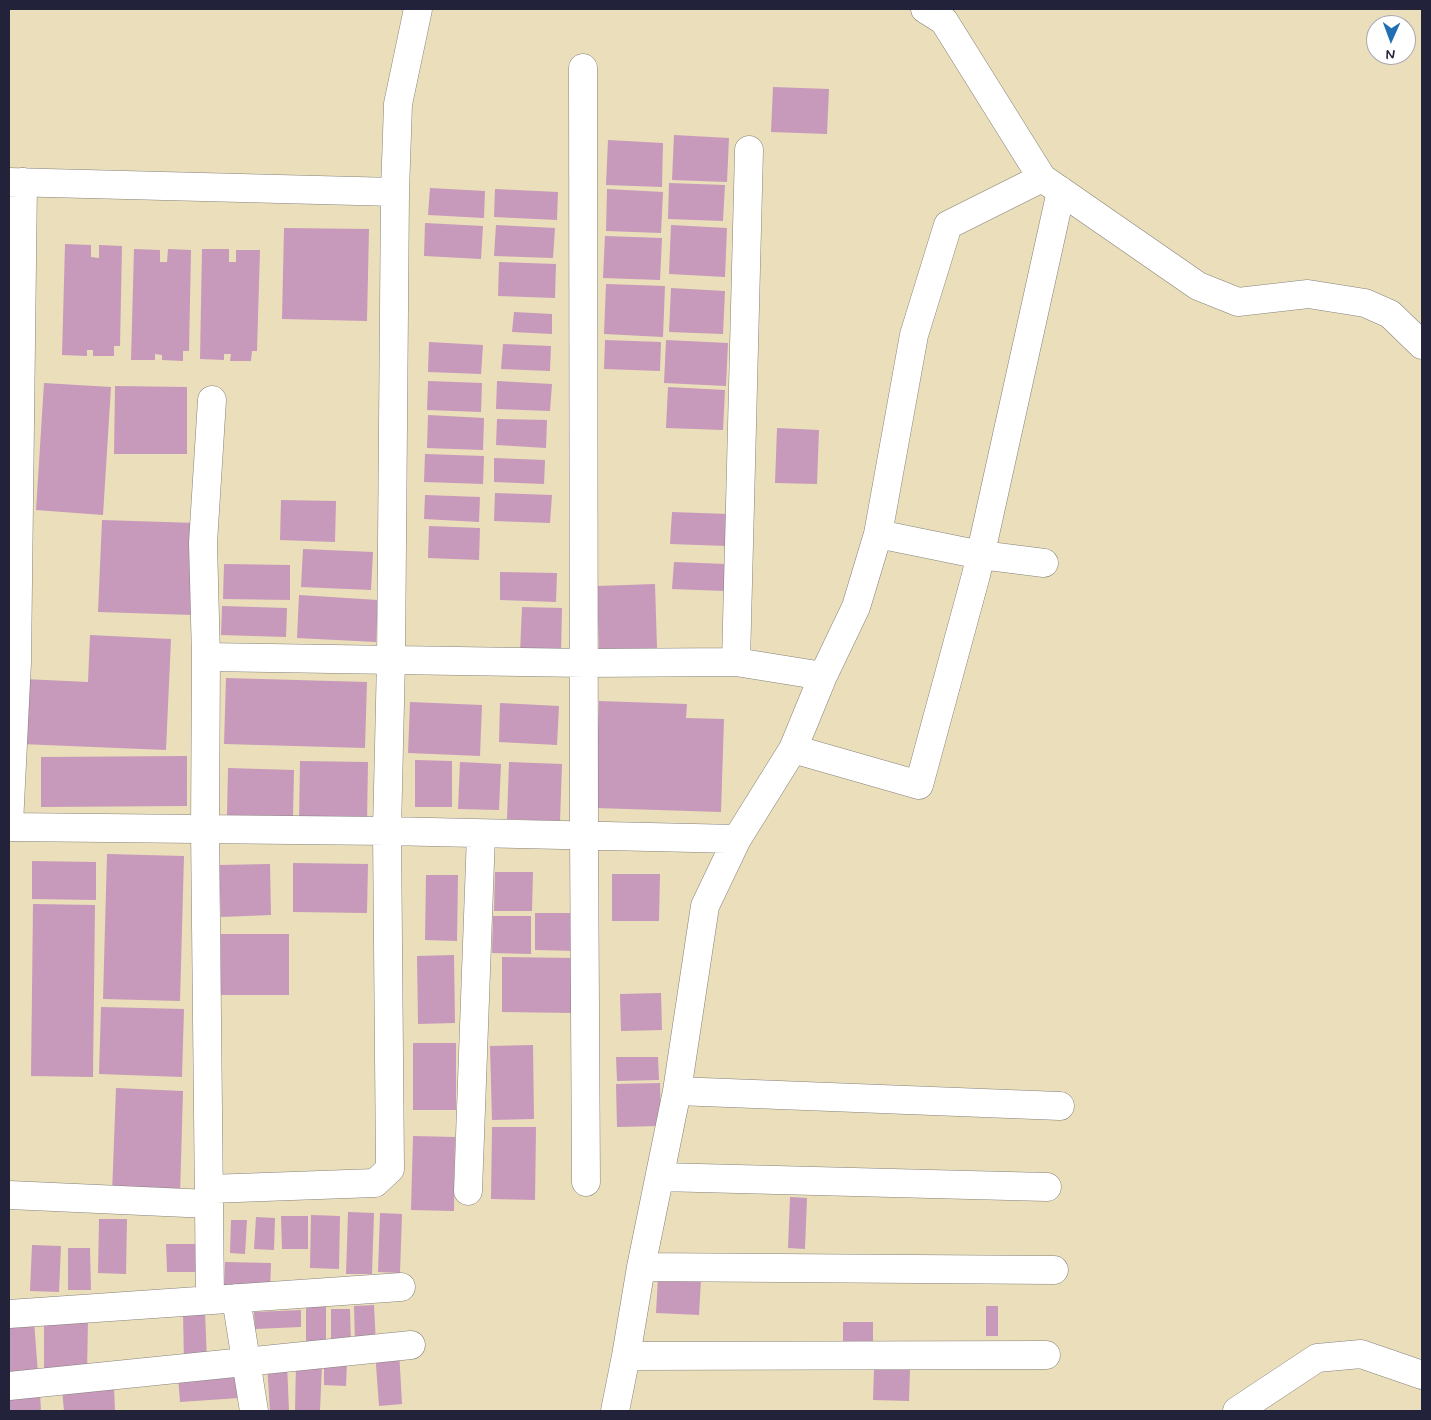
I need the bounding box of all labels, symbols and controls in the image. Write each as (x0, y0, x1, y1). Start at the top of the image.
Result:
north arrow (1366, 15, 1416, 65)
text: N (1386, 45, 1395, 63)

